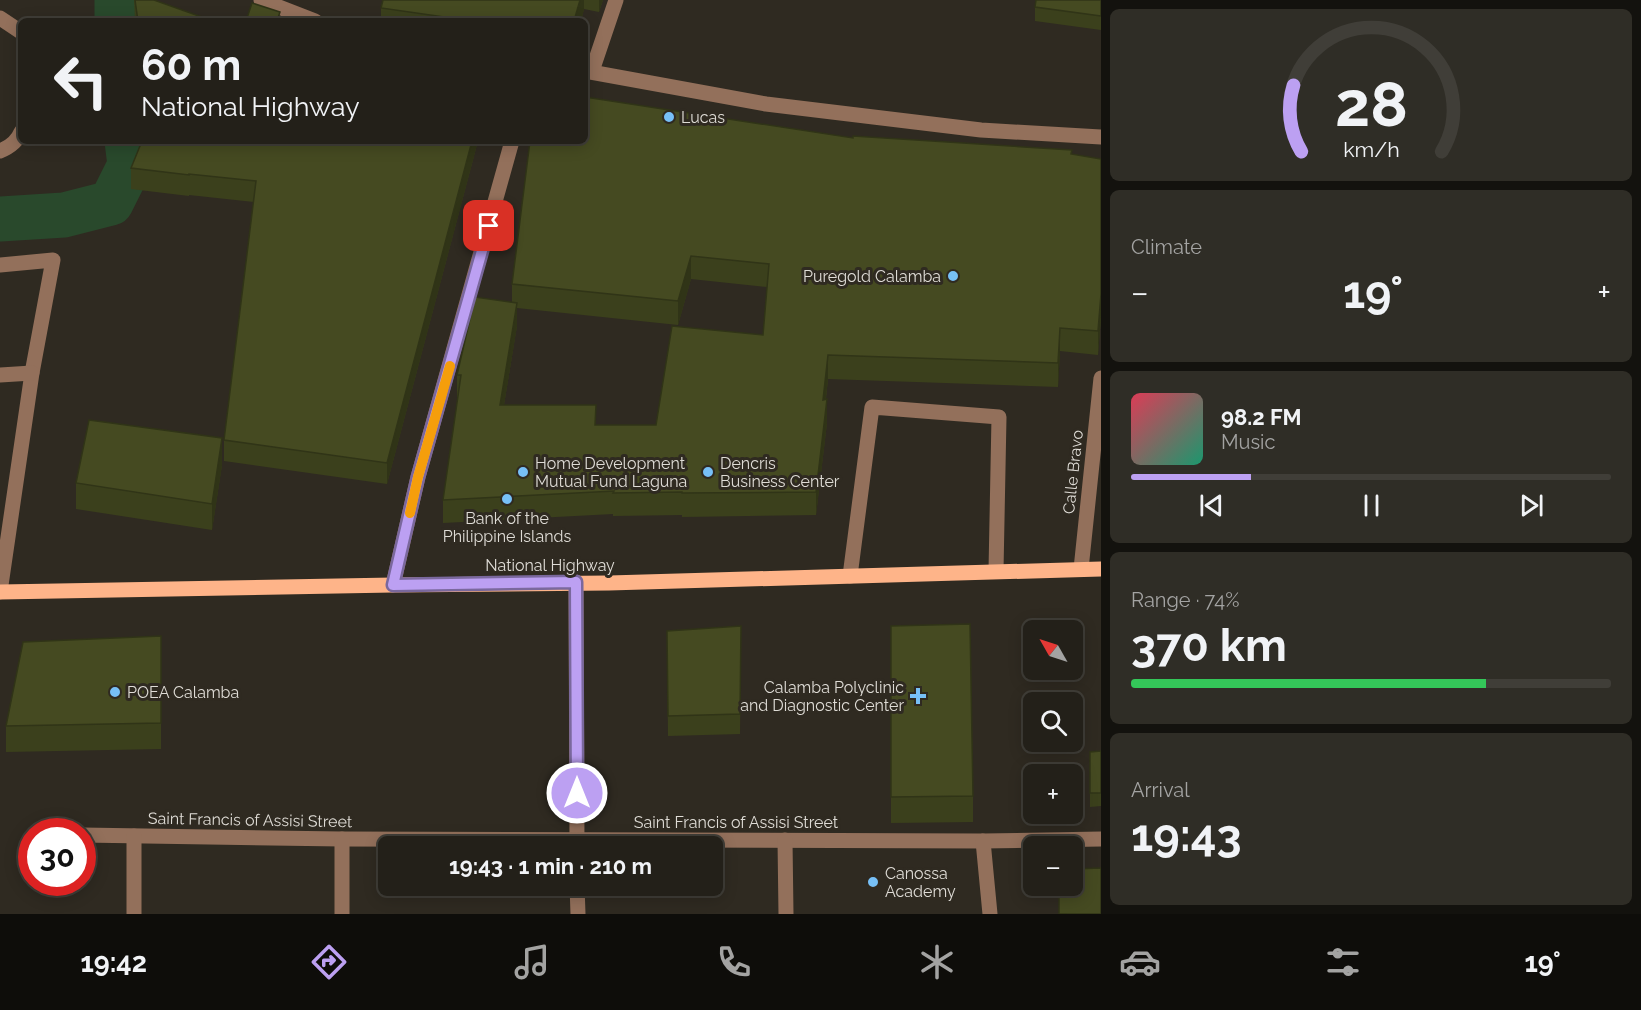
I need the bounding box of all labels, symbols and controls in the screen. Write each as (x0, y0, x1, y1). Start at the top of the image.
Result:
text: 60 m (141, 41, 241, 90)
icon: left (42, 42, 120, 120)
text: 28 (1335, 67, 1407, 141)
text: National Highway (141, 91, 360, 122)
place label: Lucas (681, 108, 725, 127)
marker: Lucas (662, 110, 676, 124)
text: km/h (1343, 137, 1399, 162)
pin (463, 200, 514, 251)
icon: arrive (472, 209, 505, 242)
text: Climate (1131, 235, 1202, 259)
text: 19° (1343, 266, 1403, 319)
place label: Puregold Calamba (803, 267, 941, 286)
marker: Puregold Calamba (946, 269, 960, 283)
text: − (1131, 273, 1149, 312)
text: + (1597, 273, 1611, 312)
text: 98.2 FM (1221, 404, 1302, 430)
street label: Calle Bravo (1059, 429, 1087, 515)
text: Music (1221, 430, 1275, 454)
place label: Home Development Mutual Fund Laguna (535, 454, 687, 491)
place label: Dencris Business Center (720, 454, 840, 491)
marker: Home Development Mutual Fund Laguna (516, 465, 530, 479)
marker: Dencris Business Center (701, 465, 715, 479)
icon: previous (1195, 489, 1228, 522)
icon: pause (1355, 489, 1388, 522)
icon: next (1515, 489, 1548, 522)
marker: Bank of the Philippine Islands (500, 492, 514, 506)
place label: Bank of the Philippine Islands (443, 509, 571, 546)
street label: National Highway (485, 556, 615, 575)
text: Range · 74% (1131, 588, 1239, 612)
text: 370 km (1131, 619, 1287, 672)
north arrow (1023, 620, 1083, 680)
map controls (1023, 620, 1083, 896)
place label: Calamba Polyclinic and Diagnostic Center (740, 678, 904, 715)
place label: POEA Calamba (127, 683, 239, 702)
marker: POEA Calamba (108, 685, 122, 699)
marker: Calamba Polyclinic and Diagnostic Center (909, 687, 927, 705)
button: search (1023, 692, 1083, 752)
position arrow (545, 761, 609, 825)
button: + (1023, 764, 1083, 824)
text: Arrival (1131, 778, 1190, 802)
street label: Saint Francis of Assisi Street (148, 809, 353, 831)
text: 19:43 (1131, 809, 1242, 862)
street label: Saint Francis of Assisi Street (634, 813, 839, 832)
speed limit sign: 30 (18, 818, 96, 896)
button: − (1023, 836, 1083, 896)
text: 19:43 · 1 min · 210 m (449, 853, 652, 879)
place label: Canossa Academy (885, 864, 956, 901)
marker: Canossa Academy (866, 875, 880, 889)
icon: directions (308, 941, 350, 983)
icon: music (511, 941, 553, 983)
icon: phone (713, 941, 755, 983)
icon: climate (916, 941, 958, 983)
icon: car (1119, 941, 1161, 983)
icon: filters (1322, 941, 1364, 983)
text: 19:42 (80, 947, 147, 978)
text: 19° (1524, 947, 1561, 978)

